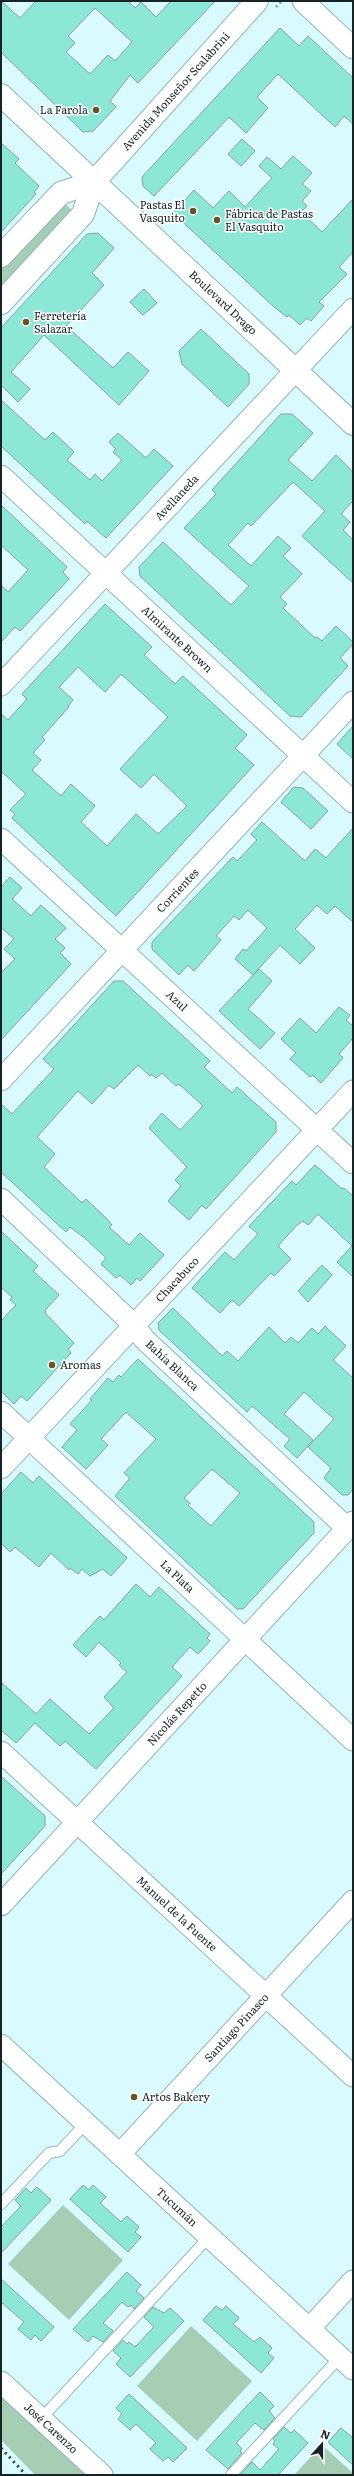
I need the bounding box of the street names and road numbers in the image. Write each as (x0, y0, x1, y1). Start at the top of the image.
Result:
street label: Avenida Monseñor Scalabrini (117, 28, 233, 153)
street label: Boulevard Drago (186, 266, 261, 338)
street label: Avellaneda (150, 470, 202, 523)
street label: Almirante Brown (139, 601, 217, 675)
street label: Corrientes (152, 864, 202, 916)
street label: Azul (163, 986, 192, 1014)
street label: Chacabuco (151, 1252, 202, 1305)
street label: Bahía Blanca (143, 1336, 203, 1394)
street label: La Plata (157, 1556, 199, 1596)
street label: Nicolás Repetto (143, 1677, 210, 1748)
street label: Manuel de la Fuente (134, 1872, 222, 1955)
street label: Santiago Pinasco (200, 1989, 272, 2065)
street label: Tucumán (153, 2183, 202, 2229)
street label: José Carenzo (21, 2398, 82, 2456)

